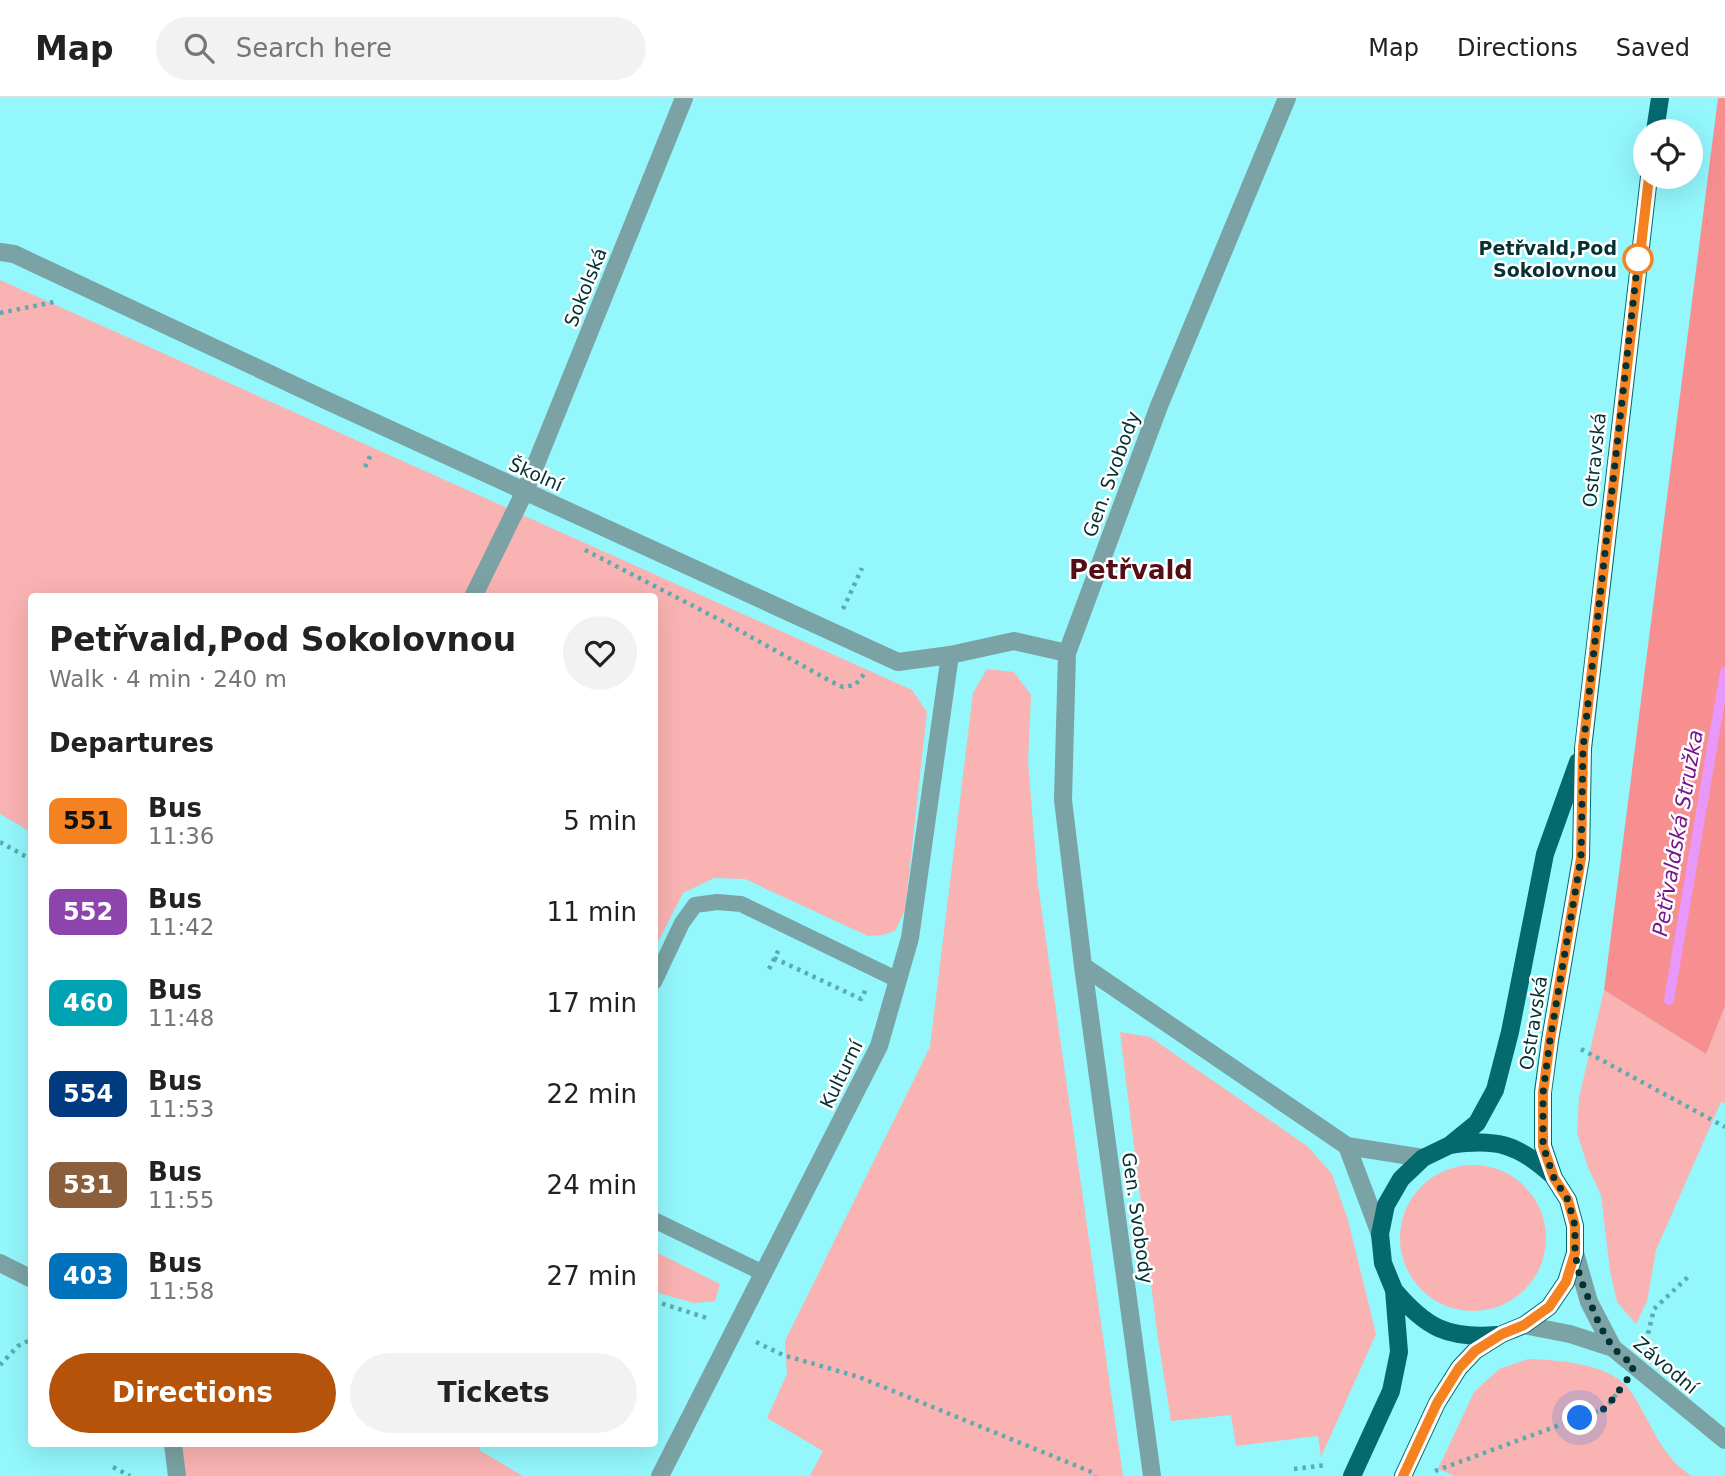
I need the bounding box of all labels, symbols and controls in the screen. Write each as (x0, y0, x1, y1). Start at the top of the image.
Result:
search box (156, 17, 646, 80)
text: Map (35, 29, 114, 68)
icon: search (180, 29, 218, 67)
text: Search here (236, 33, 392, 63)
text: Map (1368, 34, 1419, 62)
text: Directions (1457, 34, 1578, 62)
text: Saved (1616, 34, 1690, 62)
map controls (1633, 119, 1703, 189)
button: locate (1633, 119, 1703, 189)
place label: Petřvald,Pod Sokolovnou (1479, 237, 1617, 281)
street label: Sokolská (559, 244, 611, 330)
marker: Petřvald,Pod Sokolovnou (1623, 244, 1653, 274)
street label: Gen. Svobody (1078, 408, 1144, 540)
street label: Ostravská (1578, 412, 1610, 508)
street label: Školní (506, 452, 567, 496)
district label: Petřvald (1069, 555, 1193, 585)
button: heart (563, 616, 637, 690)
text: Petřvald,Pod Sokolovnou (49, 620, 516, 659)
text: Walk · 4 min · 240 m (49, 666, 287, 692)
text: Departures (49, 728, 214, 758)
water label: Petřvaldská Stružka (1648, 728, 1708, 938)
text: Bus (148, 793, 202, 823)
text: 5 min (563, 806, 637, 836)
text: 551 (63, 807, 113, 835)
text: 11:36 (148, 823, 214, 849)
text: Bus (148, 884, 202, 914)
text: 11 min (547, 897, 637, 927)
text: 552 (63, 898, 113, 926)
text: 11:42 (148, 914, 214, 940)
street label: Ostravská (1515, 974, 1551, 1072)
text: Bus (148, 975, 202, 1005)
text: 17 min (547, 988, 637, 1018)
text: 460 (63, 989, 113, 1017)
text: 11:48 (148, 1005, 214, 1031)
street label: Kulturní (815, 1036, 867, 1112)
text: Bus (148, 1066, 202, 1096)
text: 22 min (547, 1079, 637, 1109)
text: 554 (63, 1080, 113, 1108)
text: 11:53 (148, 1096, 214, 1122)
street label: Gen. Svobody (1118, 1151, 1158, 1285)
text: Bus (148, 1157, 202, 1187)
text: 24 min (547, 1170, 637, 1200)
text: 531 (63, 1171, 113, 1199)
text: 11:55 (148, 1187, 214, 1213)
text: Bus (148, 1248, 202, 1278)
text: 27 min (547, 1261, 637, 1291)
text: 403 (63, 1262, 113, 1290)
text: 11:58 (148, 1278, 214, 1304)
street label: Závodní (1629, 1332, 1703, 1399)
button: Directions (49, 1353, 336, 1433)
button: Tickets (350, 1353, 637, 1433)
your location (1562, 1400, 1597, 1435)

